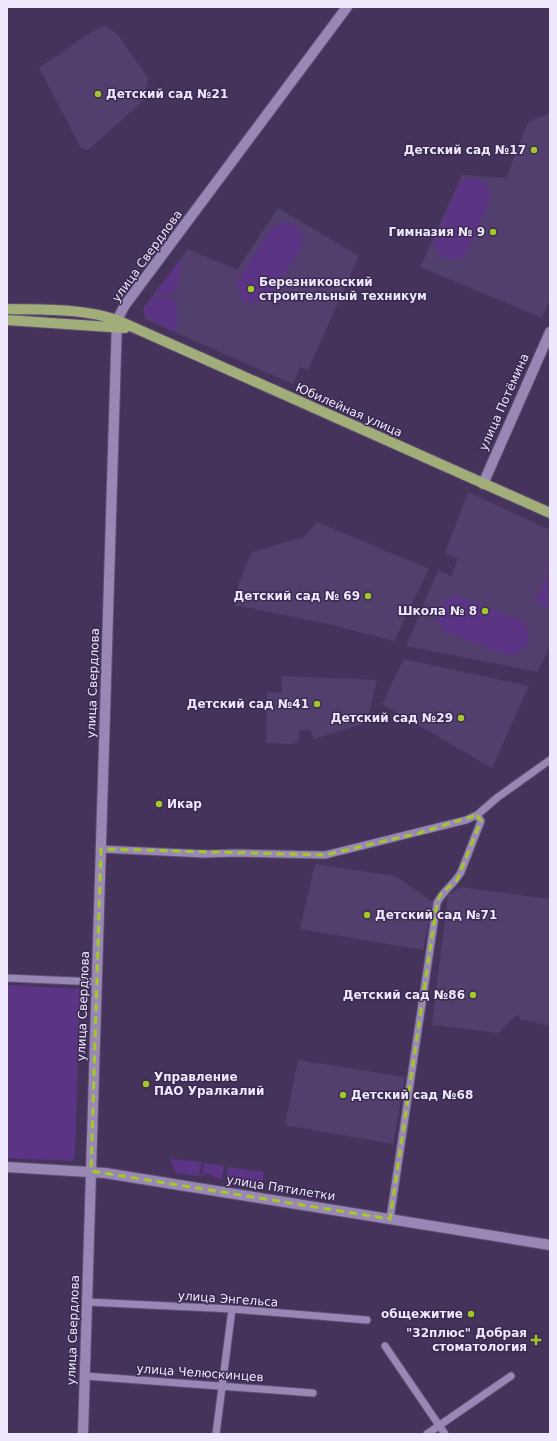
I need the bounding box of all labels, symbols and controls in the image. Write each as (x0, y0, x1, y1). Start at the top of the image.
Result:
place label: Детский сад №21 (106, 87, 228, 101)
marker: Детский сад №21 (93, 89, 103, 99)
place label: Детский сад №17 (404, 143, 526, 157)
marker: Детский сад №17 (529, 145, 539, 155)
street label: улица Свердлова (109, 207, 185, 305)
place label: Гимназия № 9 (389, 225, 485, 239)
marker: Гимназия № 9 (488, 227, 498, 237)
place label: Березниковский строительный техникум (259, 275, 427, 303)
marker: Березниковский строительный техникум (246, 284, 256, 294)
street label: улица Потёмина (476, 351, 532, 453)
street label: Юбилейная улица (293, 380, 405, 440)
place label: Детский сад № 69 (234, 589, 360, 603)
marker: Детский сад № 69 (363, 591, 373, 601)
place label: Школа № 8 (398, 604, 477, 618)
marker: Школа № 8 (480, 606, 490, 616)
street label: улица Свердлова (84, 628, 102, 738)
place label: Детский сад №41 (187, 697, 309, 711)
marker: Детский сад №41 (312, 699, 322, 709)
place label: Детский сад №29 (331, 711, 453, 725)
marker: Детский сад №29 (456, 713, 466, 723)
place label: Икар (167, 797, 202, 811)
marker: Икар (154, 799, 164, 809)
place label: Детский сад №71 (375, 908, 497, 922)
marker: Детский сад №71 (362, 910, 372, 920)
street label: улица Свердлова (74, 951, 92, 1061)
place label: Детский сад №86 (343, 988, 465, 1002)
marker: Детский сад №86 (468, 990, 478, 1000)
place label: Управление ПАО Уралкалий (154, 1070, 264, 1098)
marker: Управление ПАО Уралкалий (141, 1079, 151, 1089)
place label: Детский сад №68 (351, 1088, 473, 1102)
marker: Детский сад №68 (338, 1090, 348, 1100)
street label: улица Пятилетки (226, 1172, 336, 1204)
street label: улица Свердлова (64, 1275, 82, 1385)
street label: улица Энгельса (177, 1289, 279, 1309)
place label: общежитие (381, 1307, 463, 1321)
marker: общежитие (466, 1309, 476, 1319)
place label: "32плюс" Добрая стоматология (406, 1326, 527, 1354)
marker: "32плюс" Добрая стоматология (530, 1334, 542, 1346)
street label: улица Челюскинцев (136, 1362, 264, 1384)

